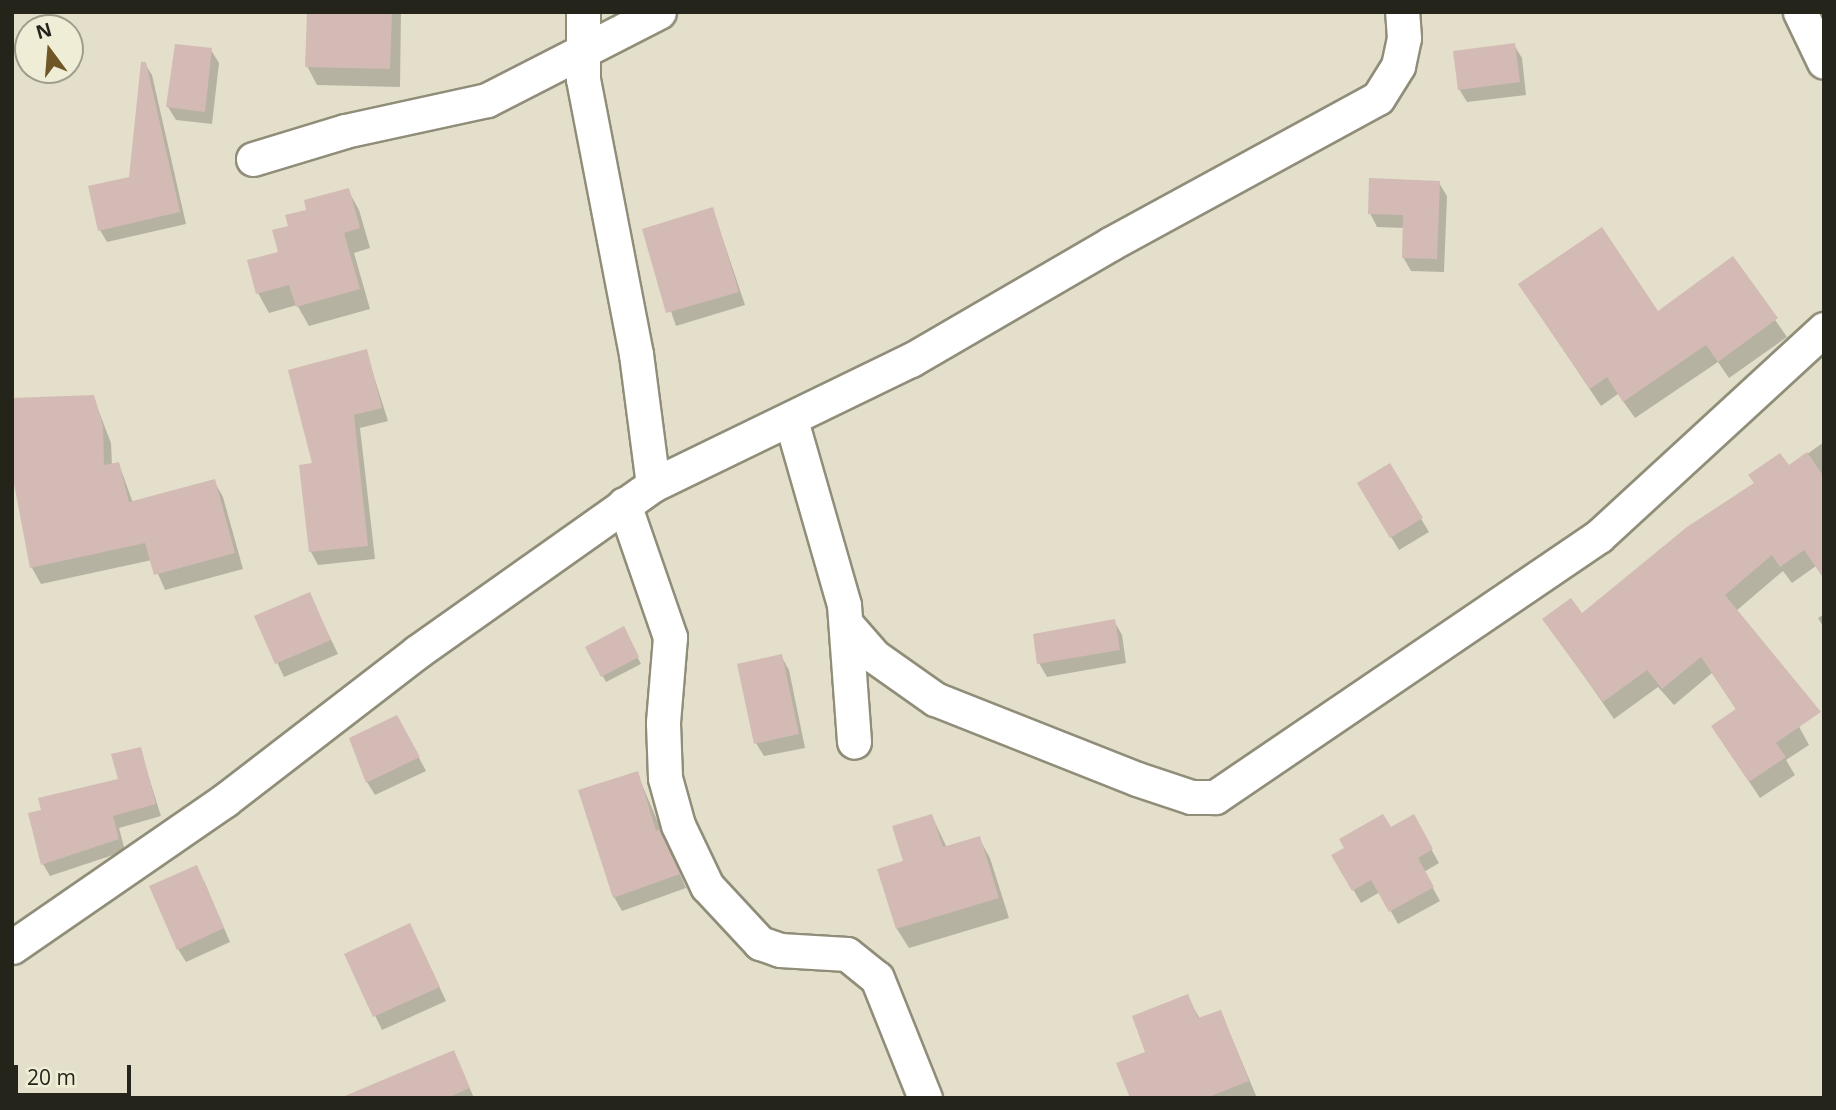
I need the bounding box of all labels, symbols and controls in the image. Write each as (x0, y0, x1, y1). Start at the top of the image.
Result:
north arrow (14, 14, 84, 84)
text: N (33, 16, 55, 45)
scale bar (18, 1050, 135, 1094)
text: 20 m (27, 1063, 76, 1091)

